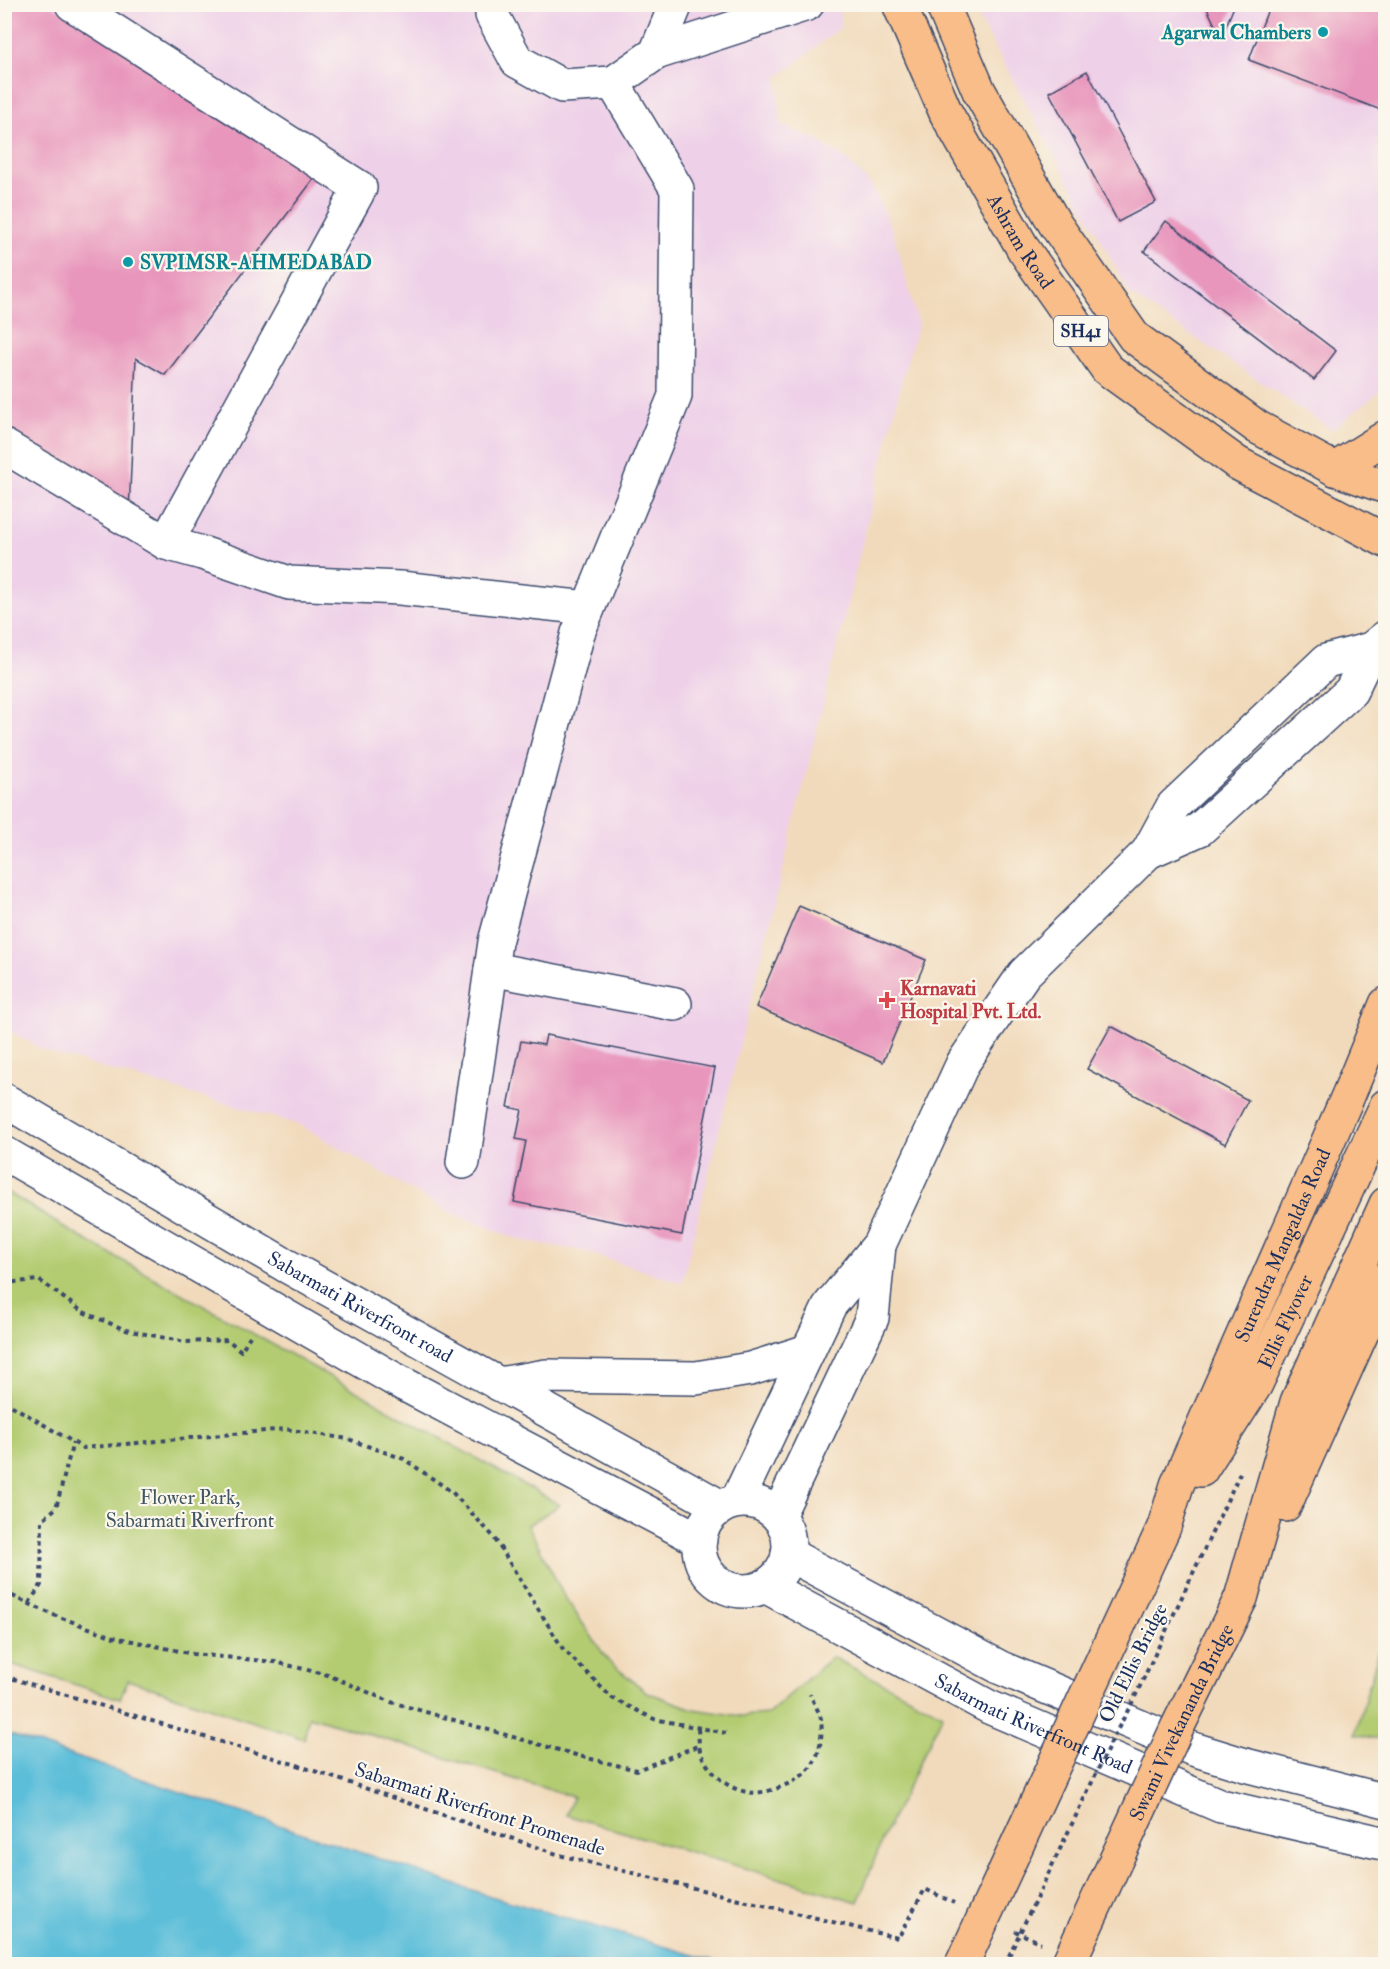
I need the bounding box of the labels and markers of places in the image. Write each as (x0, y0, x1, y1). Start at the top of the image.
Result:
place label: Agarwal Chambers (1161, 20, 1311, 46)
marker: Agarwal Chambers (1316, 25, 1330, 39)
place label: SVPIMSR-AHMEDABAD (140, 250, 372, 275)
marker: SVPIMSR-AHMEDABAD (121, 255, 135, 269)
place label: Karnavati Hospital Pvt. Ltd. (900, 976, 1042, 1025)
marker: Karnavati Hospital Pvt. Ltd. (878, 991, 896, 1009)

